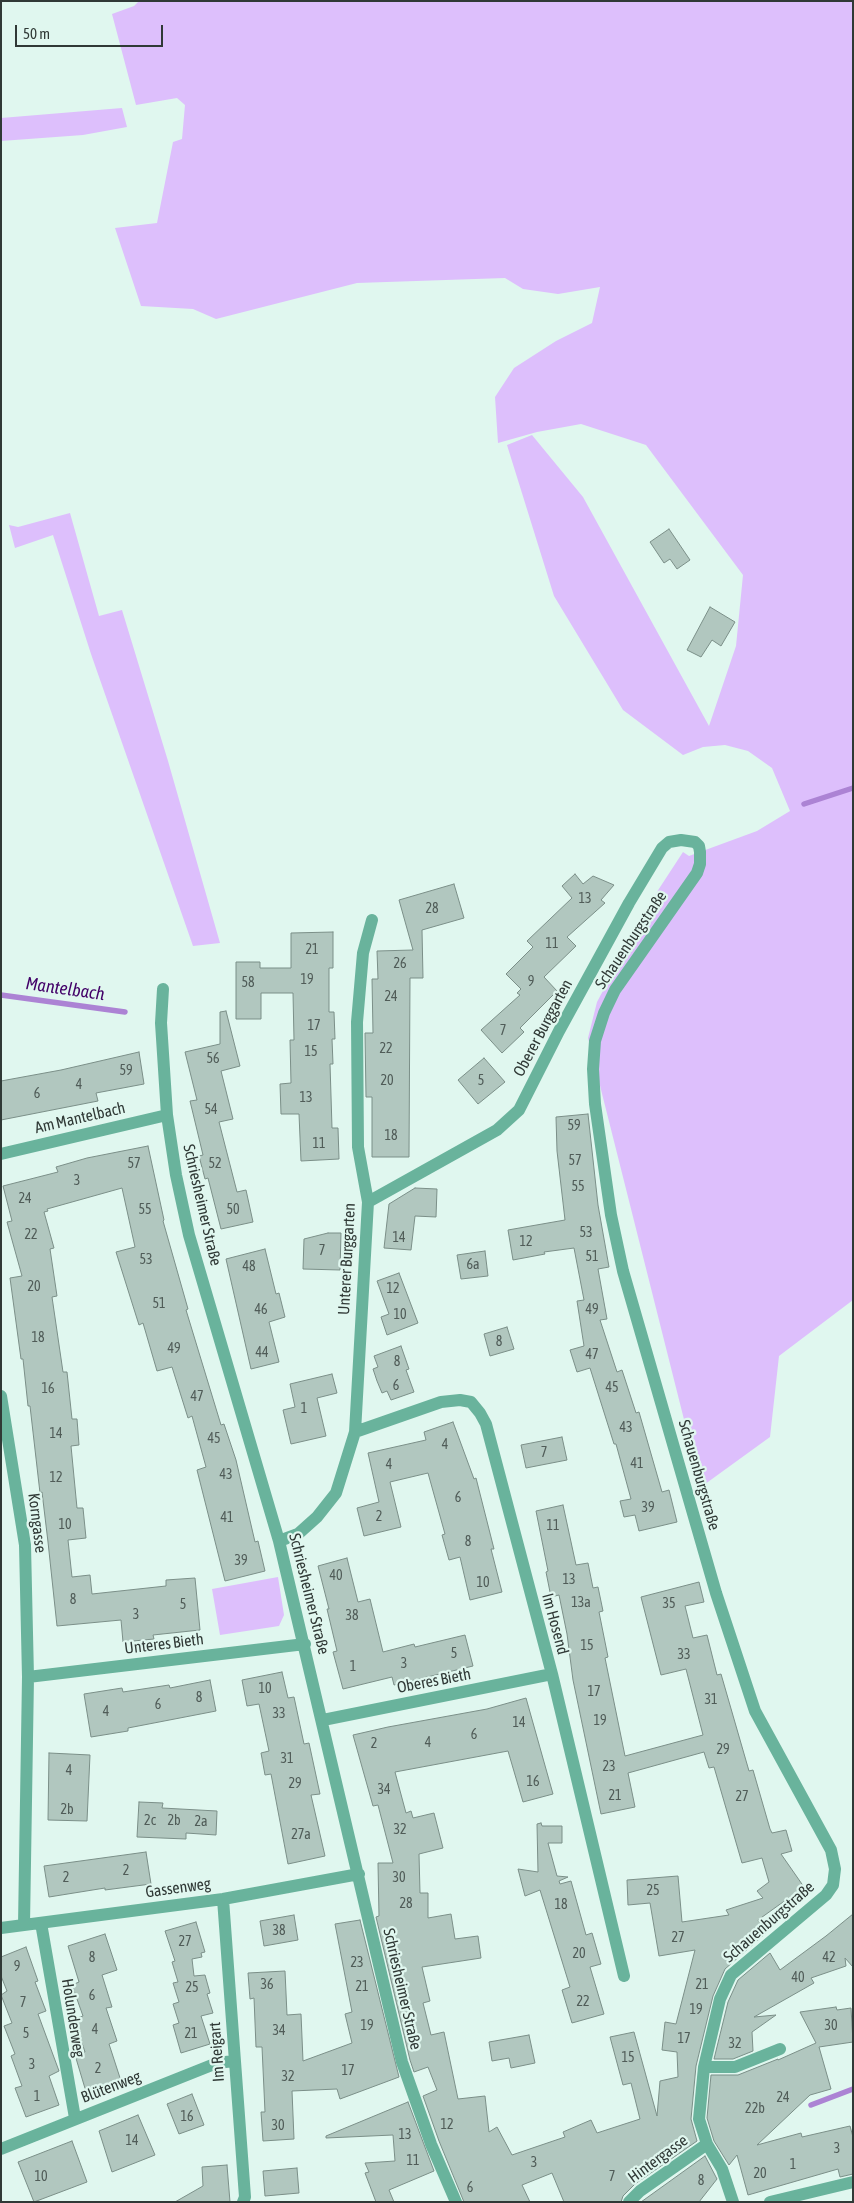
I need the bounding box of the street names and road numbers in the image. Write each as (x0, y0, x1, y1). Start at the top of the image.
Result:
street label: Schauenburgstraße (591, 887, 671, 993)
street label: Oberer Burggarten (509, 976, 577, 1080)
street label: Am Mantelbach (33, 1098, 127, 1138)
street label: Schriesheimer Straße (179, 1142, 225, 1268)
street label: Unterer Burggarten (334, 1203, 360, 1315)
street label: Schauenburgstraße (674, 1418, 724, 1532)
street label: Korngasse (24, 1492, 50, 1554)
street label: Schriesheimer Straße (285, 1531, 333, 1657)
street label: Im Hosend (538, 1591, 572, 1657)
street label: Unteres Bieth (123, 1630, 205, 1658)
street label: Oberes Bieth (395, 1664, 473, 1698)
street label: Gassenweg (144, 1874, 212, 1902)
street label: Schauenburgstraße (720, 1877, 818, 1967)
street label: Schriesheimer Straße (379, 1926, 425, 2052)
street label: Holunderweg (57, 1977, 89, 2059)
street label: Im Reigart (205, 2021, 229, 2083)
street label: Blütenweg (78, 2067, 144, 2107)
street label: Hintergasse (624, 2131, 692, 2187)

